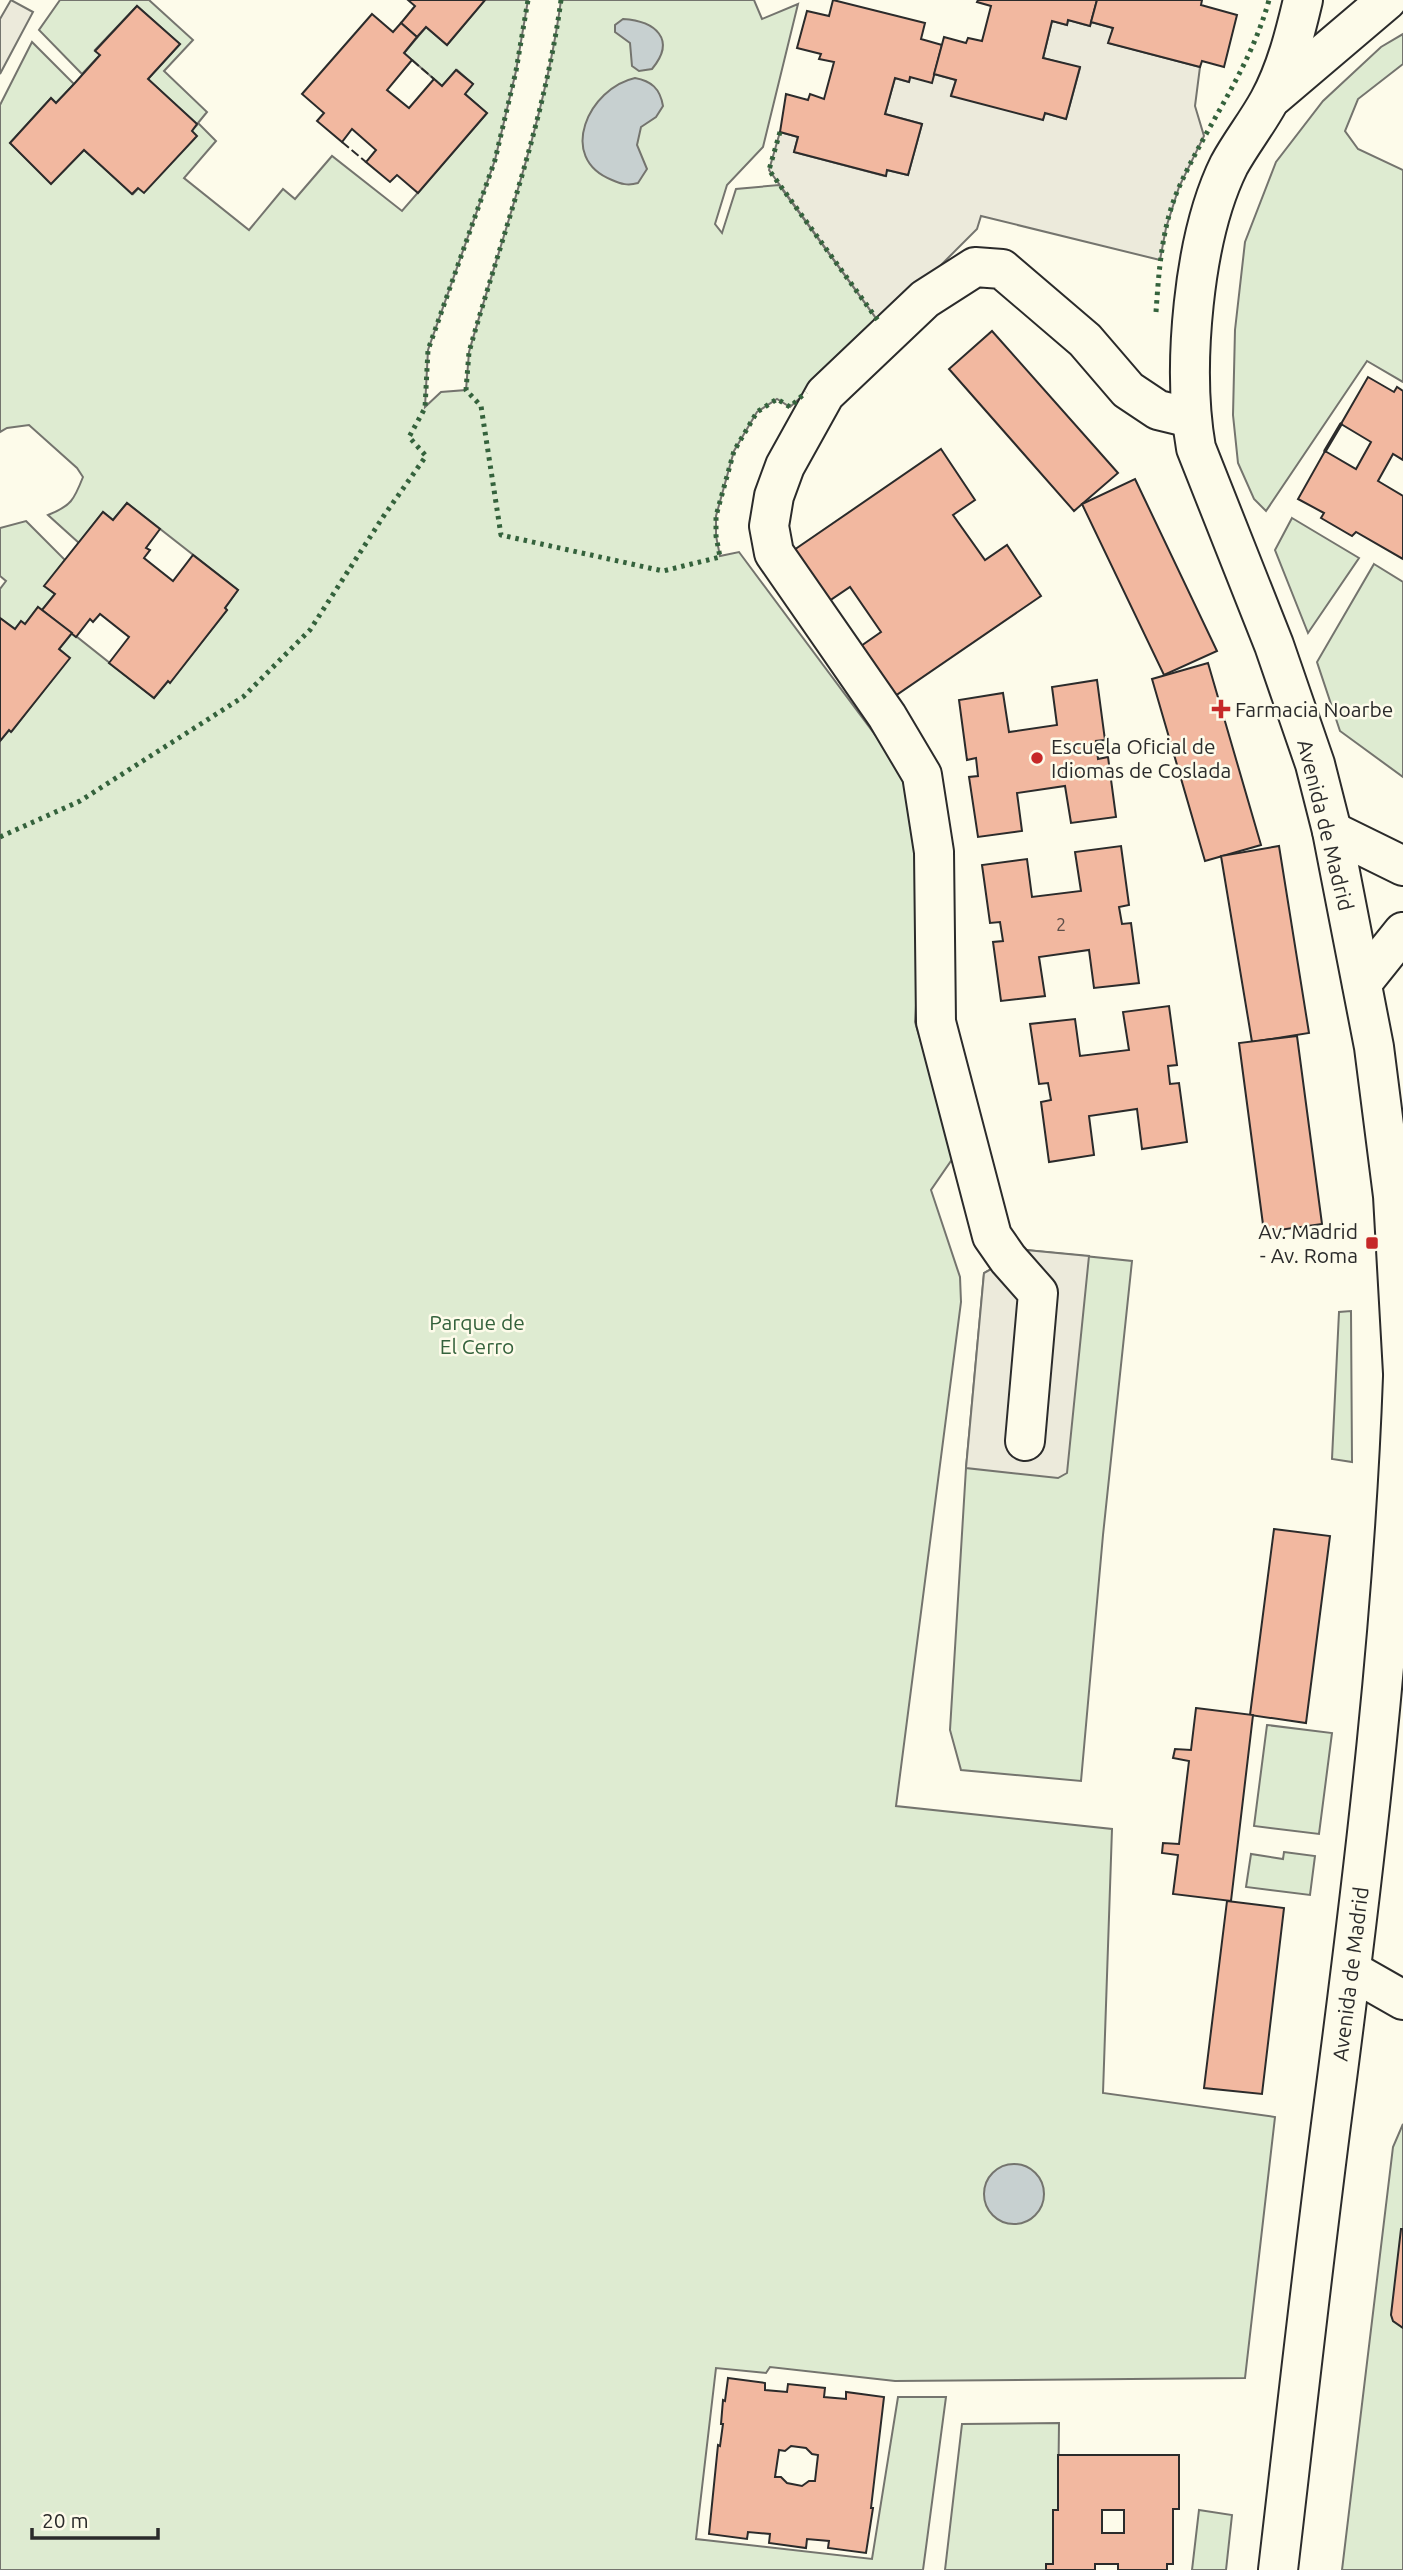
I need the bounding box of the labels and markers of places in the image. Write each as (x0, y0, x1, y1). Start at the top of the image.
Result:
place label: Farmacia Noarbe (1235, 697, 1393, 721)
marker: Farmacia Noarbe (1213, 701, 1229, 717)
place label: Escuela Oficial de Idiomas de Coslada (1051, 734, 1231, 782)
marker: Escuela Oficial de Idiomas de Coslada (1029, 750, 1045, 766)
place label: Av. Madrid - Av. Roma (1258, 1219, 1358, 1267)
marker: Av. Madrid - Av. Roma (1364, 1235, 1380, 1251)

